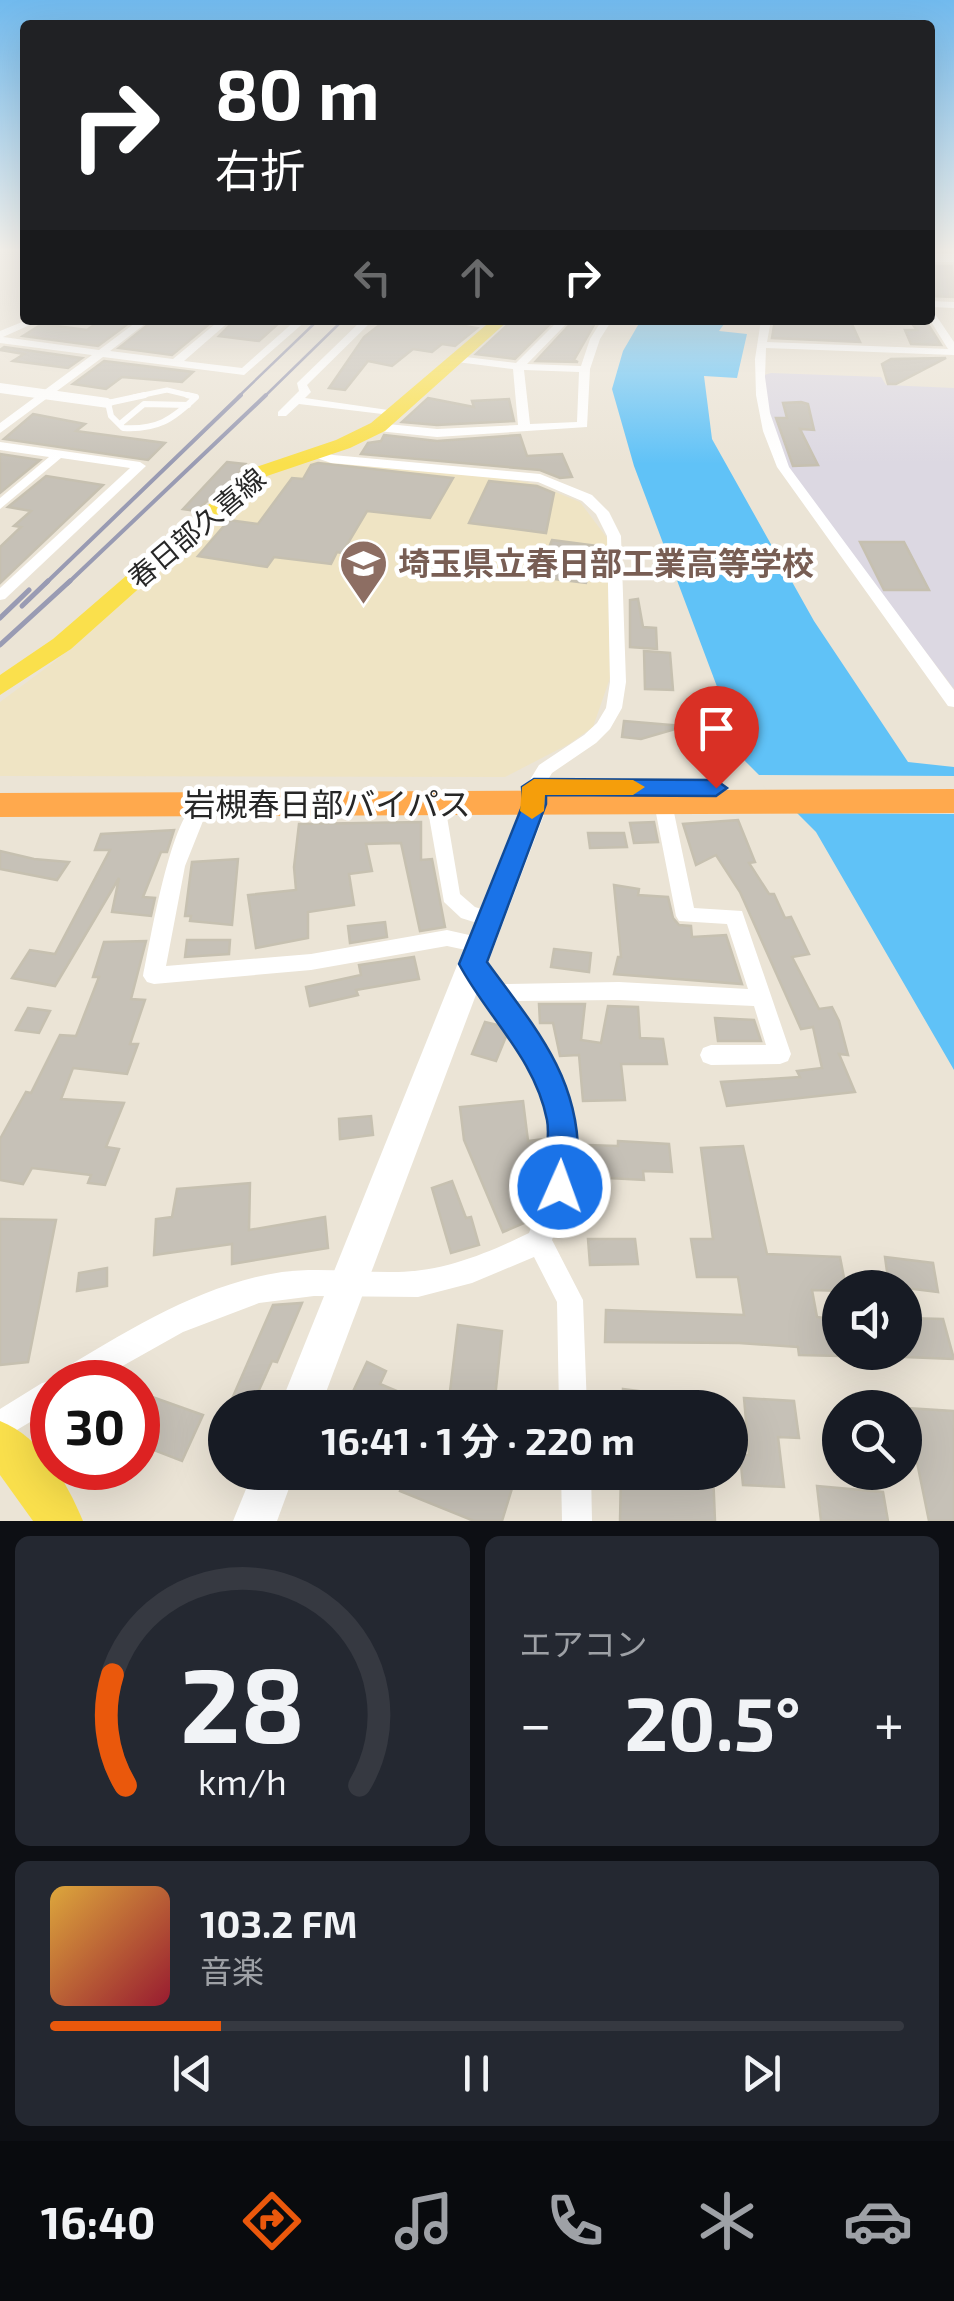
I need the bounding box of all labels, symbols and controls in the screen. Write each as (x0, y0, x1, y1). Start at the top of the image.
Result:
text: 80 m (215, 50, 380, 134)
icon: right (50, 60, 180, 190)
text: 右折 (215, 142, 305, 196)
icon: left (345, 250, 400, 305)
icon: ahead (450, 250, 505, 305)
icon: right (555, 250, 610, 305)
street label: 春日部久喜線 (121, 460, 272, 594)
school or university icon: 埼玉県立春日部工業高等学校 (337, 538, 389, 606)
place label: 埼玉県立春日部工業高等学校 (398, 543, 814, 581)
pin (674, 686, 759, 789)
icon: arrive (689, 701, 744, 756)
street label: 岩槻春日部バイパス (183, 784, 471, 822)
position arrow (508, 1135, 612, 1239)
map controls (822, 1270, 922, 1490)
button: sound (822, 1270, 922, 1370)
speed limit sign: 30 (30, 1360, 160, 1490)
button: search (822, 1390, 922, 1490)
text: 16:41 · 1 分 · 220 m (321, 1417, 635, 1463)
text: エアコン (520, 1624, 648, 1662)
text: 28 (180, 1639, 305, 1764)
text: 20.5° (624, 1676, 801, 1766)
text: − (520, 1689, 552, 1755)
text: + (874, 1689, 904, 1755)
text: km/h (198, 1759, 287, 1802)
text: 103.2 FM (200, 1900, 357, 1946)
text: 音楽 (200, 1951, 264, 1989)
icon: previous (165, 2046, 220, 2101)
icon: pause (449, 2046, 504, 2101)
icon: next (734, 2046, 789, 2101)
icon: directions (237, 2186, 307, 2256)
icon: music (389, 2186, 459, 2256)
icon: phone (540, 2186, 610, 2256)
icon: climate (692, 2186, 762, 2256)
icon: car (843, 2186, 913, 2256)
text: 16:40 (41, 2194, 155, 2248)

